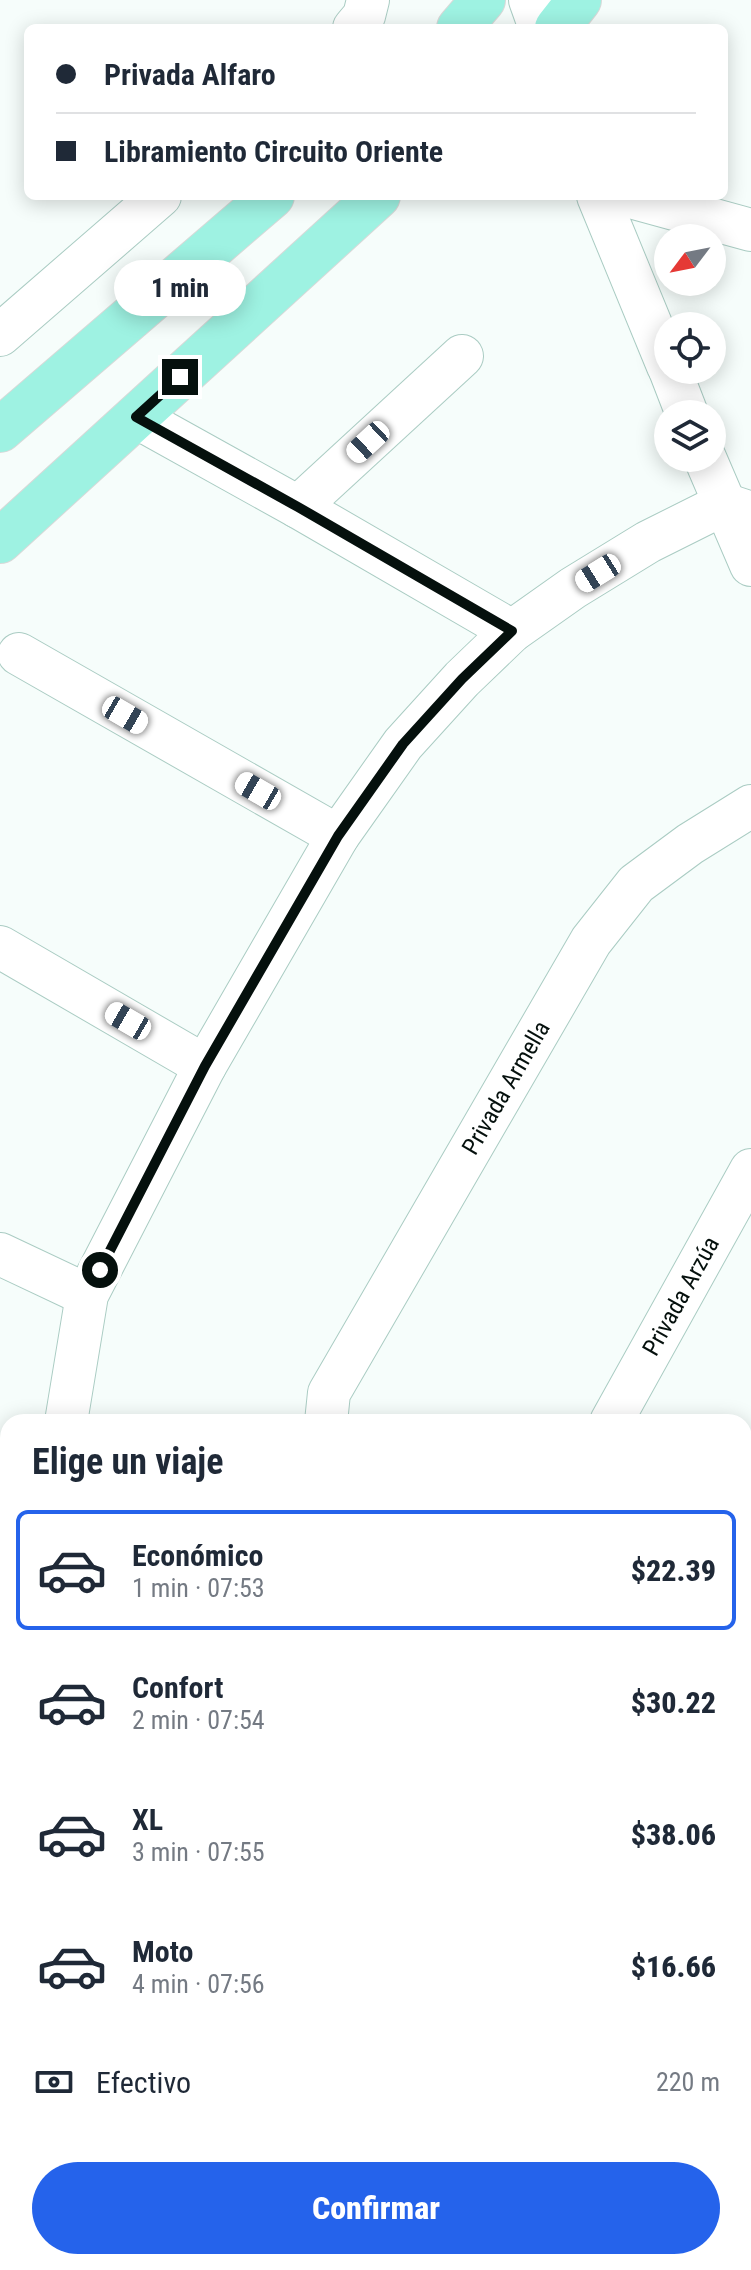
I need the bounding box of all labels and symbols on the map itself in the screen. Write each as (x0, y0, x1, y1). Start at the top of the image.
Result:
north arrow (654, 224, 726, 296)
callout: 1 min (114, 261, 246, 317)
route end (162, 359, 198, 395)
car (342, 417, 394, 467)
car (571, 550, 625, 596)
car (98, 693, 152, 737)
car (231, 769, 285, 813)
car (101, 999, 155, 1043)
street label: Privada Armella (456, 1016, 556, 1159)
street label: Privada Arzúa (637, 1232, 725, 1360)
route start (82, 1252, 118, 1288)

